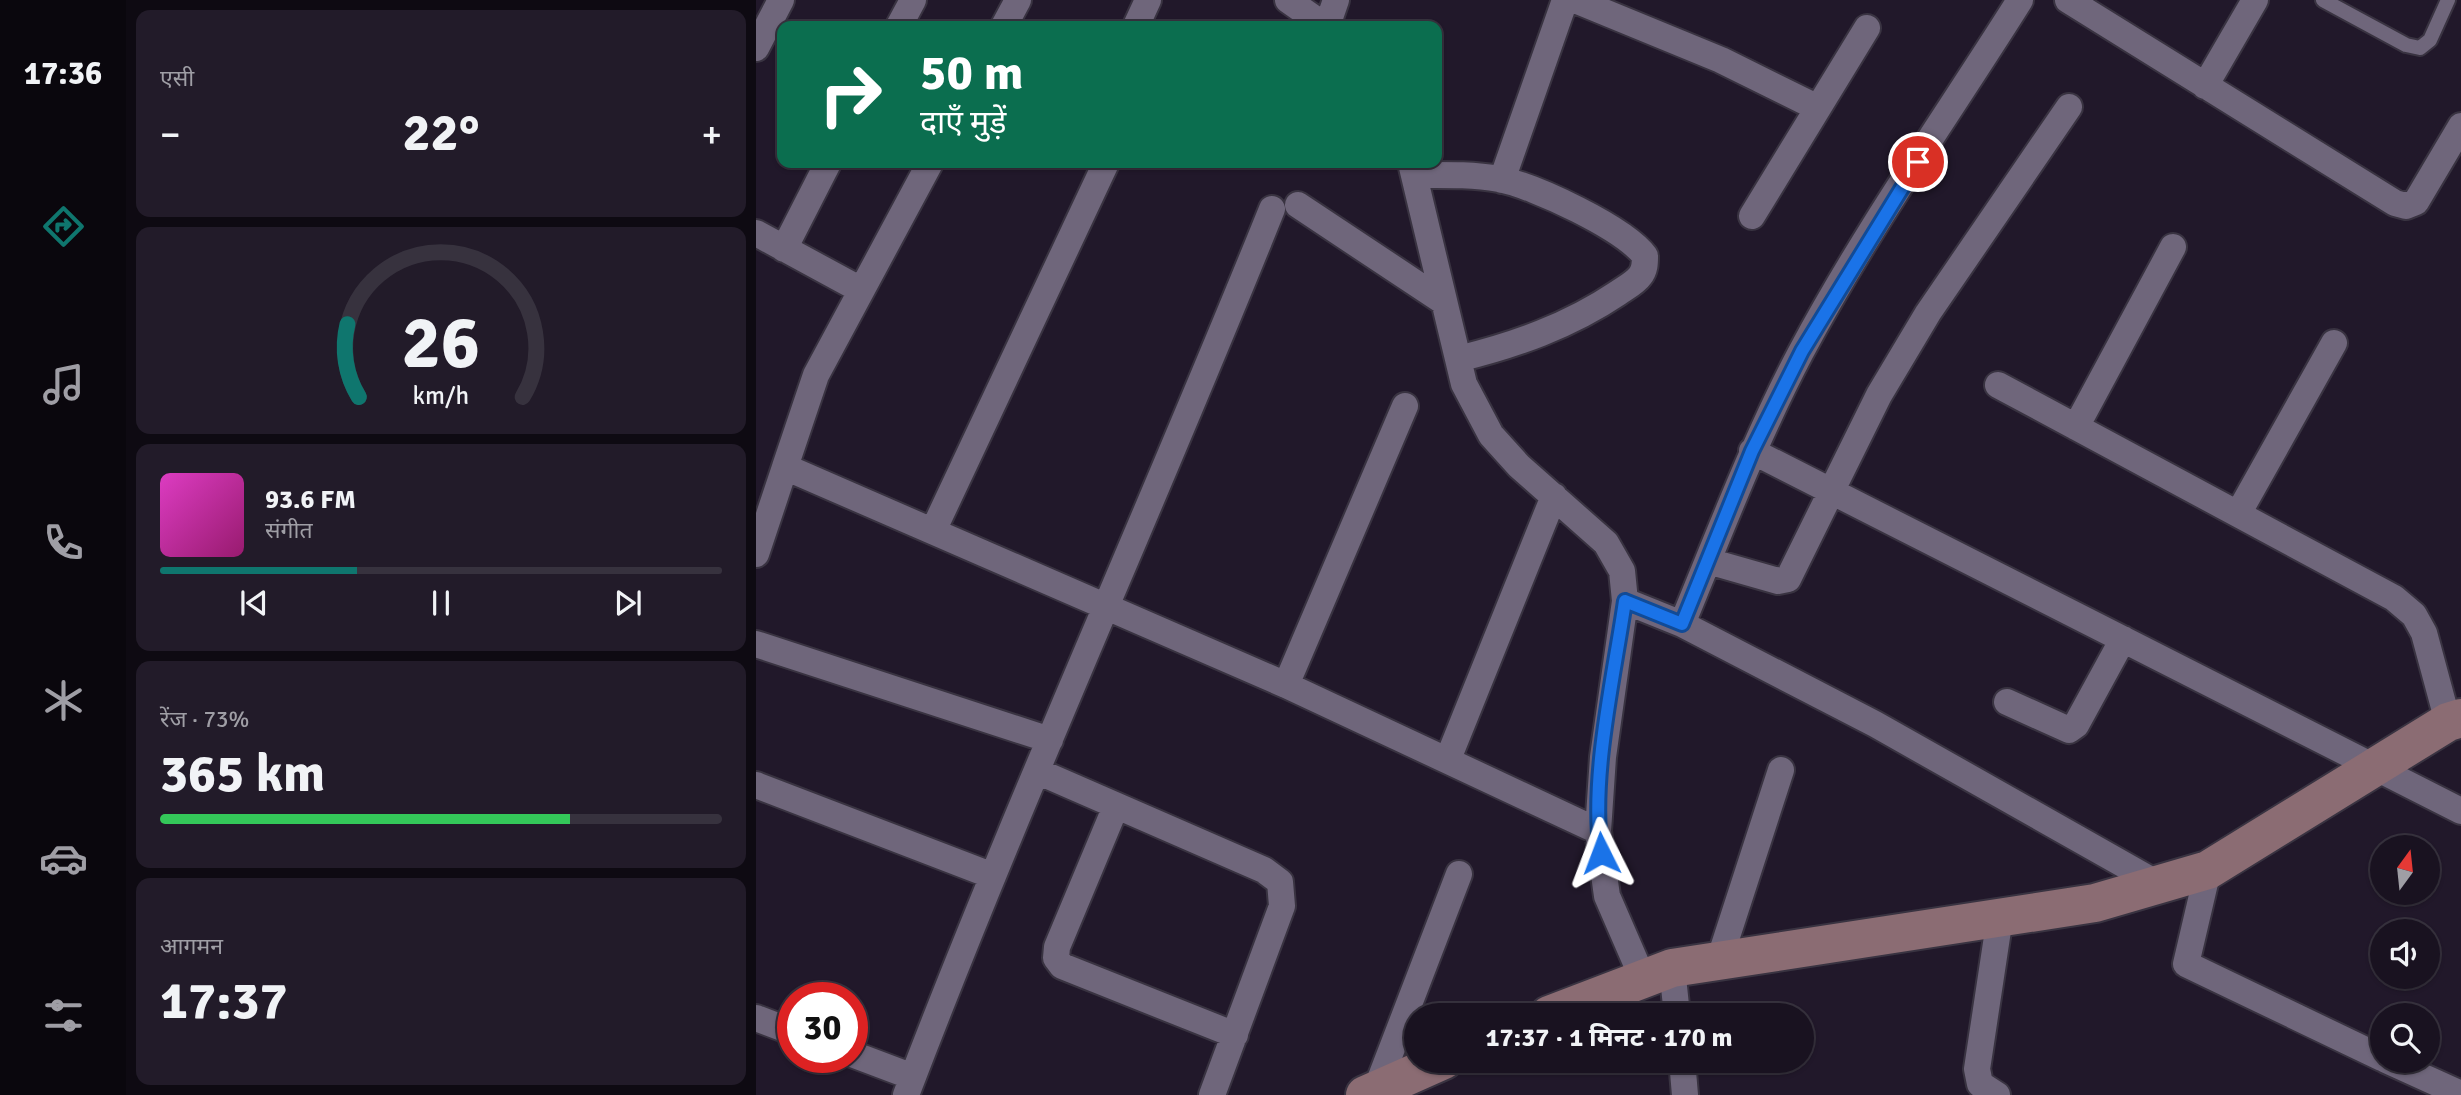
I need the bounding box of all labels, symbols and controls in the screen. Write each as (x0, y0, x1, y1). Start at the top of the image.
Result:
text: 50 m (920, 43, 1023, 103)
icon: right (805, 49, 896, 140)
text: 17:36 (24, 54, 102, 93)
text: एसी (160, 64, 194, 93)
text: 22° (403, 101, 479, 165)
text: दाएँ मुड़ें (920, 103, 1006, 142)
text: − (160, 111, 181, 158)
text: + (701, 111, 722, 158)
pin (1888, 132, 1948, 192)
icon: arrive (1899, 143, 1937, 181)
icon: directions (39, 202, 88, 251)
text: 26 (402, 299, 480, 388)
icon: music (39, 360, 88, 409)
text: km/h (413, 379, 469, 410)
text: 93.6 FM (265, 484, 356, 516)
text: संगीत (265, 516, 313, 545)
icon: phone (39, 518, 88, 567)
icon: previous (235, 584, 273, 622)
icon: pause (422, 584, 460, 622)
icon: next (609, 584, 647, 622)
icon: climate (39, 676, 88, 725)
text: रेंज · 73% (160, 705, 249, 734)
text: 365 km (160, 742, 325, 806)
position arrow (1564, 816, 1638, 890)
icon: car (39, 834, 88, 883)
north arrow (2370, 835, 2440, 905)
map controls (2370, 835, 2440, 1073)
button: sound (2370, 919, 2440, 989)
text: आगमन (160, 932, 223, 961)
text: 17:37 (160, 969, 288, 1033)
speed limit sign: 30 (777, 982, 868, 1073)
icon: filters (39, 991, 88, 1040)
button: search (2370, 1003, 2440, 1073)
text: 17:37 · 1 मिनट · 170 m (1485, 1022, 1733, 1054)

